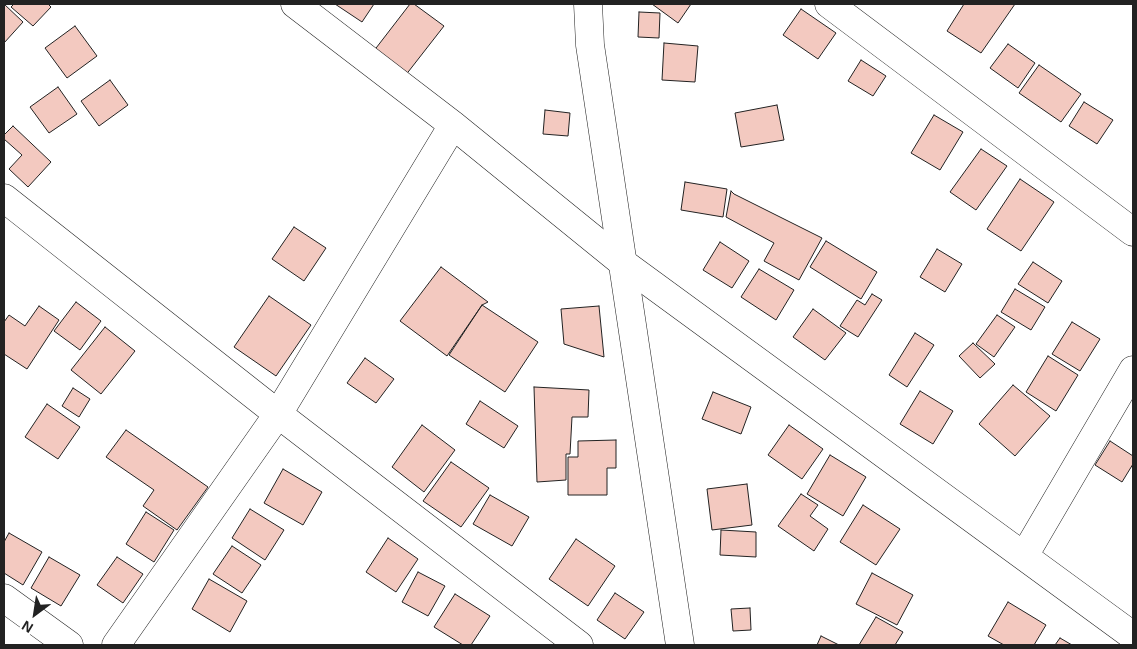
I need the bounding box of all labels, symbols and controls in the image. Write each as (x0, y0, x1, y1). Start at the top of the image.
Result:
north arrow (10, 589, 60, 639)
text: N (19, 617, 36, 636)

